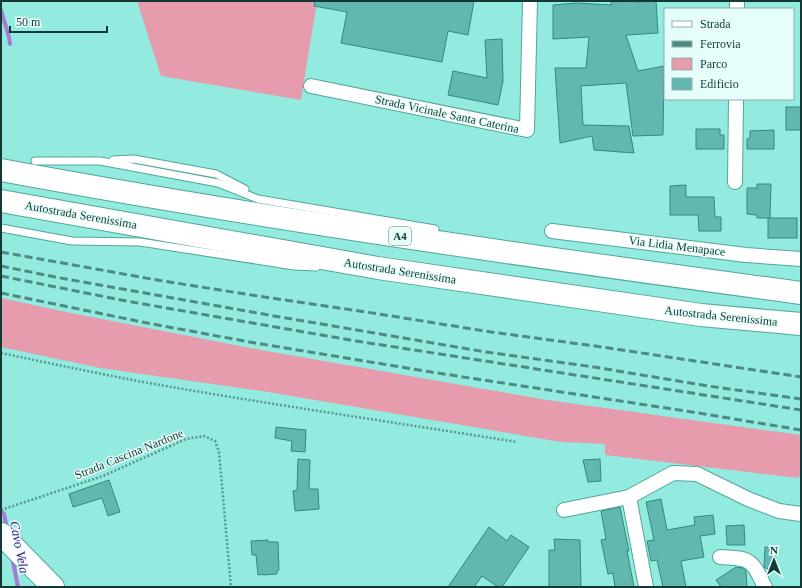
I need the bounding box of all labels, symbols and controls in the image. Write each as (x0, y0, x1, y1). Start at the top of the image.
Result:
scale bar (10, 8, 107, 34)
legend (664, 8, 794, 100)
text: 50 m (16, 15, 41, 29)
text: Strada (700, 17, 731, 31)
text: Ferrovia (700, 37, 741, 51)
text: Parco (700, 57, 727, 71)
text: Edificio (700, 77, 739, 91)
street label: Strada Vicinale Santa Caterina (374, 92, 521, 136)
street label: Autostrada Serenissima (24, 198, 139, 232)
road number: A4 (389, 227, 411, 245)
street label: Via Lidia Menapace (628, 233, 726, 259)
street label: Autostrada Serenissima (343, 255, 458, 287)
street label: Autostrada Serenissima (664, 303, 779, 329)
street label: Strada Cascina Nardone (73, 426, 185, 482)
water label: Cavo Vela (7, 520, 32, 575)
north arrow (754, 540, 794, 580)
text: N (770, 544, 778, 556)

